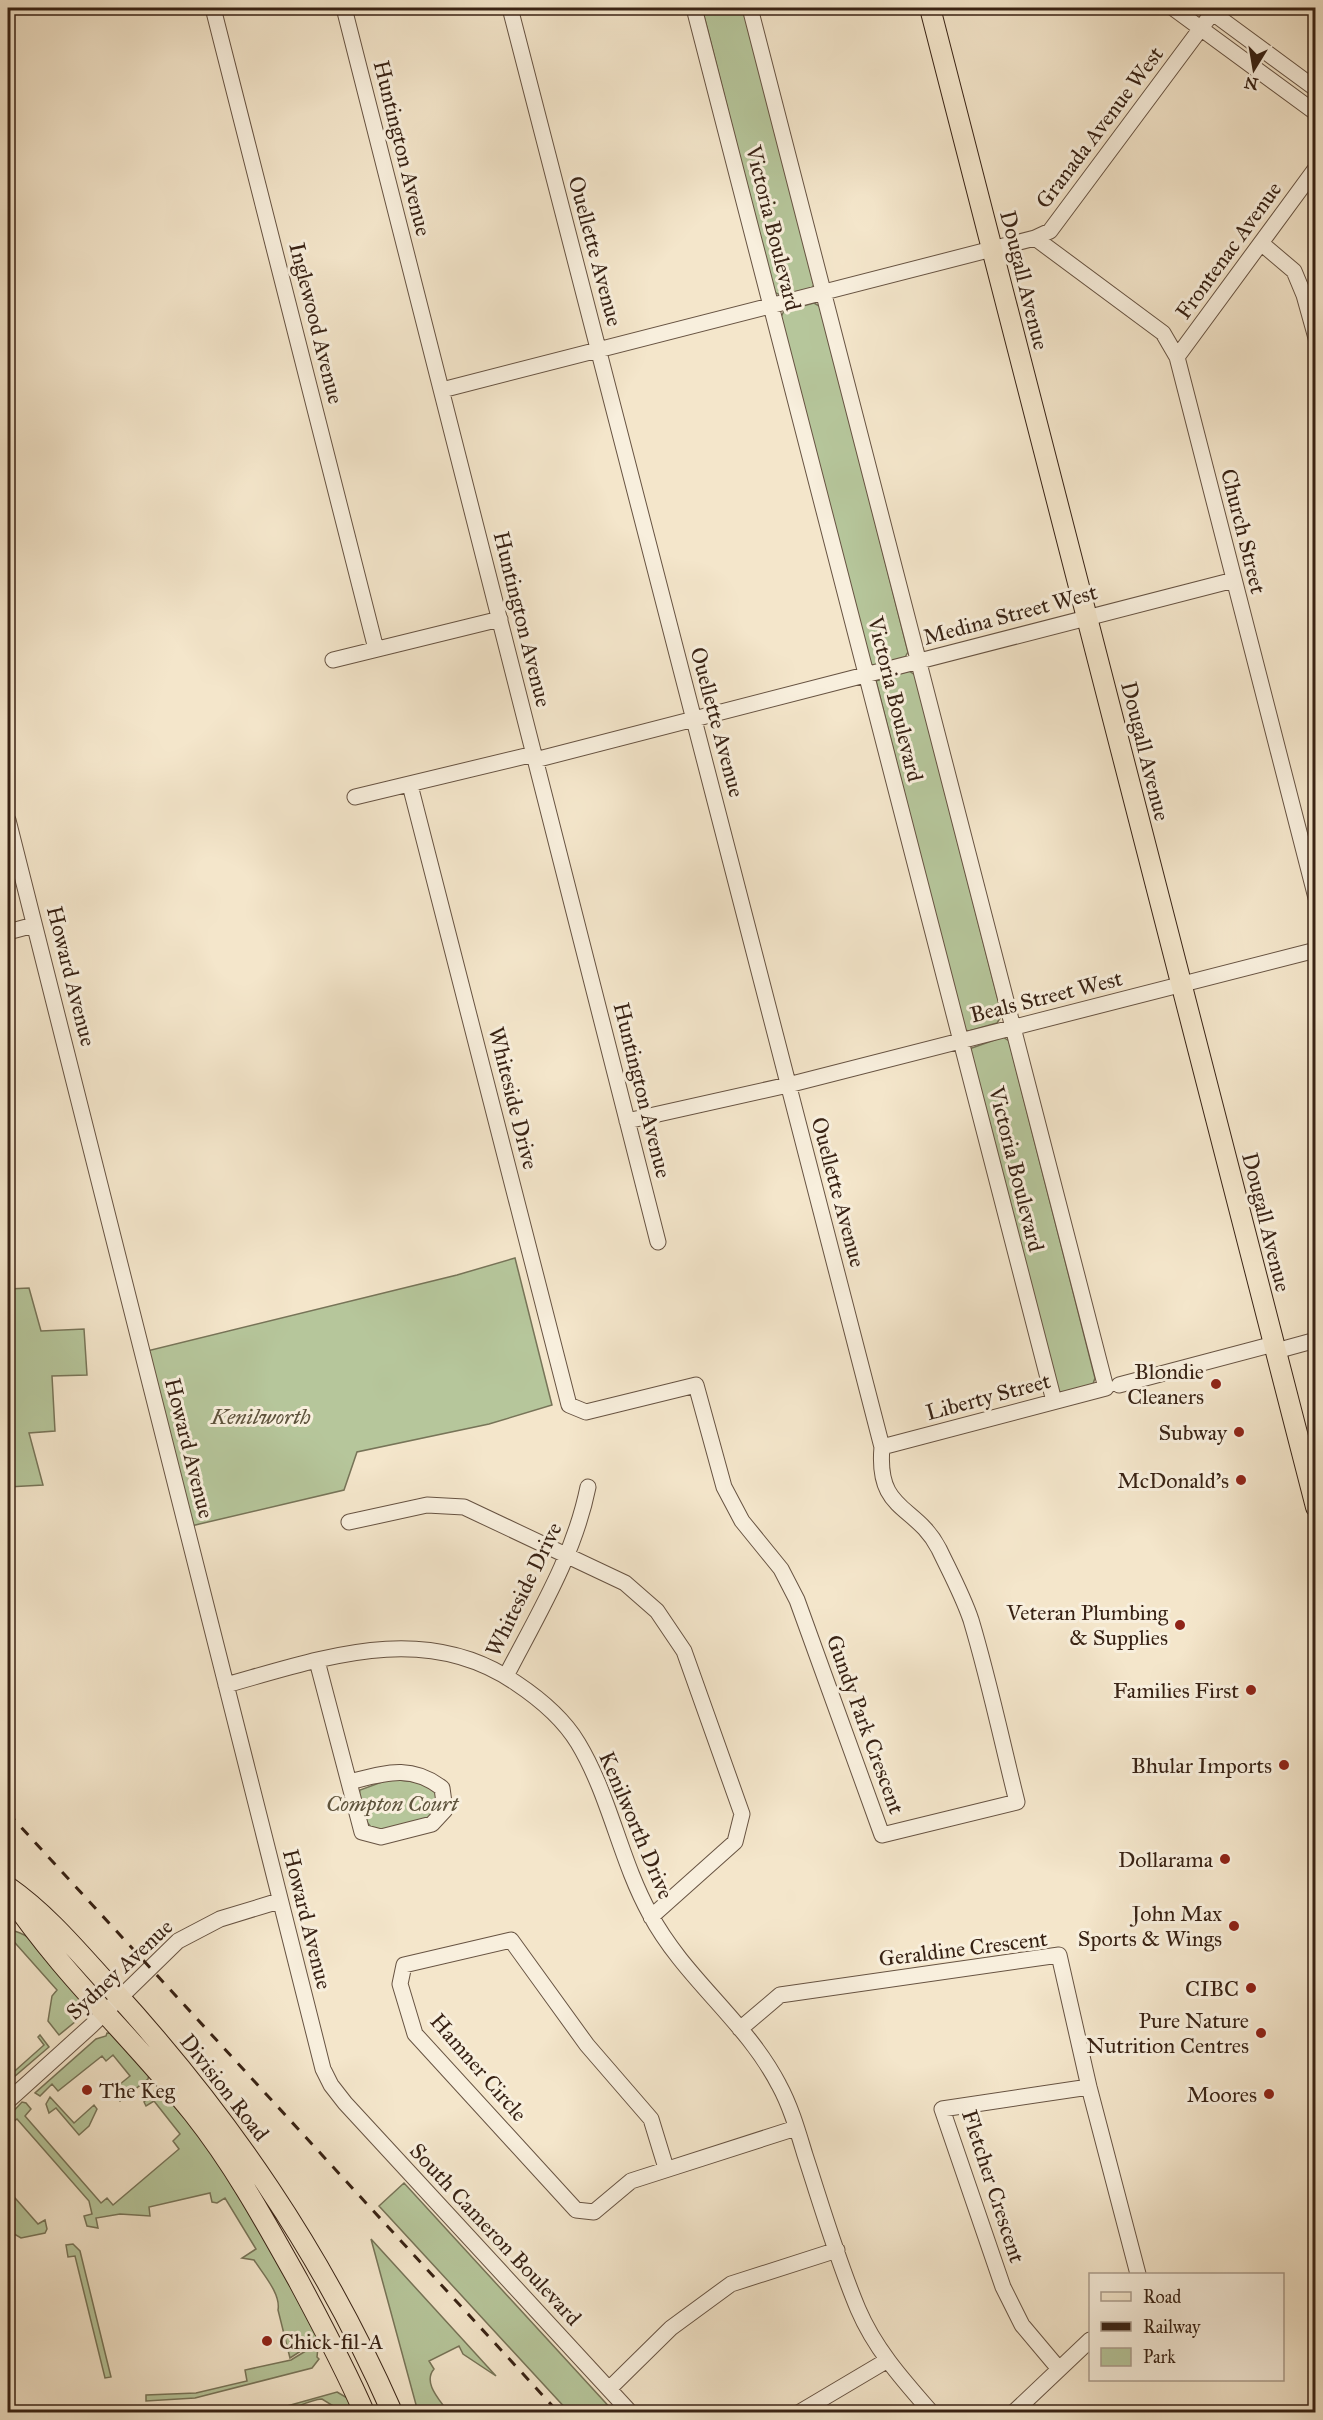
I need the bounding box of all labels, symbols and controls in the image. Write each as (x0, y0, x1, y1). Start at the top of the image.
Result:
north arrow (1224, 39, 1284, 99)
street label: Granada Avenue West (1030, 41, 1169, 214)
street label: Huntington Avenue (368, 57, 437, 239)
text: N (1242, 73, 1260, 94)
street label: Victoria Boulevard (740, 142, 807, 314)
street label: Ouellette Avenue (563, 173, 629, 329)
street label: Frontenac Avenue (1169, 176, 1287, 324)
street label: Dougall Avenue (994, 208, 1055, 353)
street label: Inglewood Avenue (283, 240, 350, 407)
street label: Church Street (1215, 466, 1272, 597)
street label: Huntington Avenue (488, 528, 557, 710)
street label: Medina Street West (920, 578, 1100, 651)
street label: Victoria Boulevard (862, 613, 929, 785)
street label: Ouellette Avenue (685, 644, 751, 800)
street label: Dougall Avenue (1115, 679, 1176, 824)
street label: Howard Avenue (41, 903, 102, 1049)
street label: Beals Street West (967, 964, 1125, 1028)
street label: Huntington Avenue (608, 999, 677, 1181)
street label: Whiteside Drive (483, 1024, 544, 1172)
street label: Victoria Boulevard (983, 1083, 1050, 1255)
street label: Ouellette Avenue (806, 1114, 872, 1270)
street label: Dougall Avenue (1236, 1150, 1297, 1295)
place label: Blondie Cleaners (1127, 1358, 1204, 1410)
street label: Liberty Street (923, 1367, 1054, 1426)
street label: Howard Avenue (159, 1375, 220, 1521)
marker: Blondie Cleaners (1209, 1377, 1223, 1391)
park label: Kenilworth (210, 1403, 311, 1430)
place label: Subway (1158, 1419, 1228, 1446)
marker: Subway (1232, 1425, 1246, 1439)
place label: McDonald's (1117, 1467, 1229, 1494)
marker: McDonald's (1234, 1473, 1248, 1487)
street label: Whiteside Drive (479, 1518, 568, 1661)
place label: Veteran Plumbing & Supplies (1006, 1599, 1169, 1651)
marker: Veteran Plumbing & Supplies (1173, 1618, 1187, 1632)
street label: Gundy Park Crescent (821, 1631, 911, 1818)
place label: Families First (1113, 1677, 1239, 1704)
marker: Families First (1244, 1683, 1258, 1697)
street label: Kenilworth Drive (593, 1747, 680, 1903)
place label: Bhular Imports (1131, 1752, 1272, 1779)
marker: Bhular Imports (1277, 1758, 1291, 1772)
park label: Compton Court (326, 1790, 459, 1817)
street label: Howard Avenue (277, 1846, 338, 1992)
place label: Dollarama (1118, 1846, 1214, 1873)
marker: Dollarama (1218, 1852, 1232, 1866)
place label: John Max Sports & Wings (1078, 1900, 1222, 1952)
street label: Sydney Avenue (61, 1913, 178, 2026)
marker: John Max Sports & Wings (1227, 1919, 1241, 1933)
street label: Geraldine Crescent (877, 1925, 1049, 1972)
place label: CIBC (1185, 1975, 1239, 2002)
marker: CIBC (1244, 1981, 1258, 1995)
place label: Pure Nature Nutrition Centres (1086, 2007, 1249, 2059)
street label: Hamner Circle (424, 2008, 533, 2127)
marker: Pure Nature Nutrition Centres (1254, 2026, 1268, 2040)
street label: Division Road (174, 2028, 275, 2146)
place label: The Keg (99, 2077, 176, 2104)
place label: Moores (1187, 2081, 1257, 2108)
marker: The Keg (80, 2083, 94, 2097)
marker: Moores (1262, 2087, 1276, 2101)
street label: Fletcher Crescent (956, 2106, 1031, 2266)
street label: South Cameron Boulevard (404, 2137, 587, 2331)
legend (1089, 2273, 1284, 2381)
text: Road (1143, 2286, 1181, 2308)
text: Railway (1143, 2316, 1201, 2338)
place label: Chick-fil-A (279, 2328, 383, 2355)
marker: Chick-fil-A (260, 2334, 274, 2348)
text: Park (1143, 2346, 1176, 2368)

